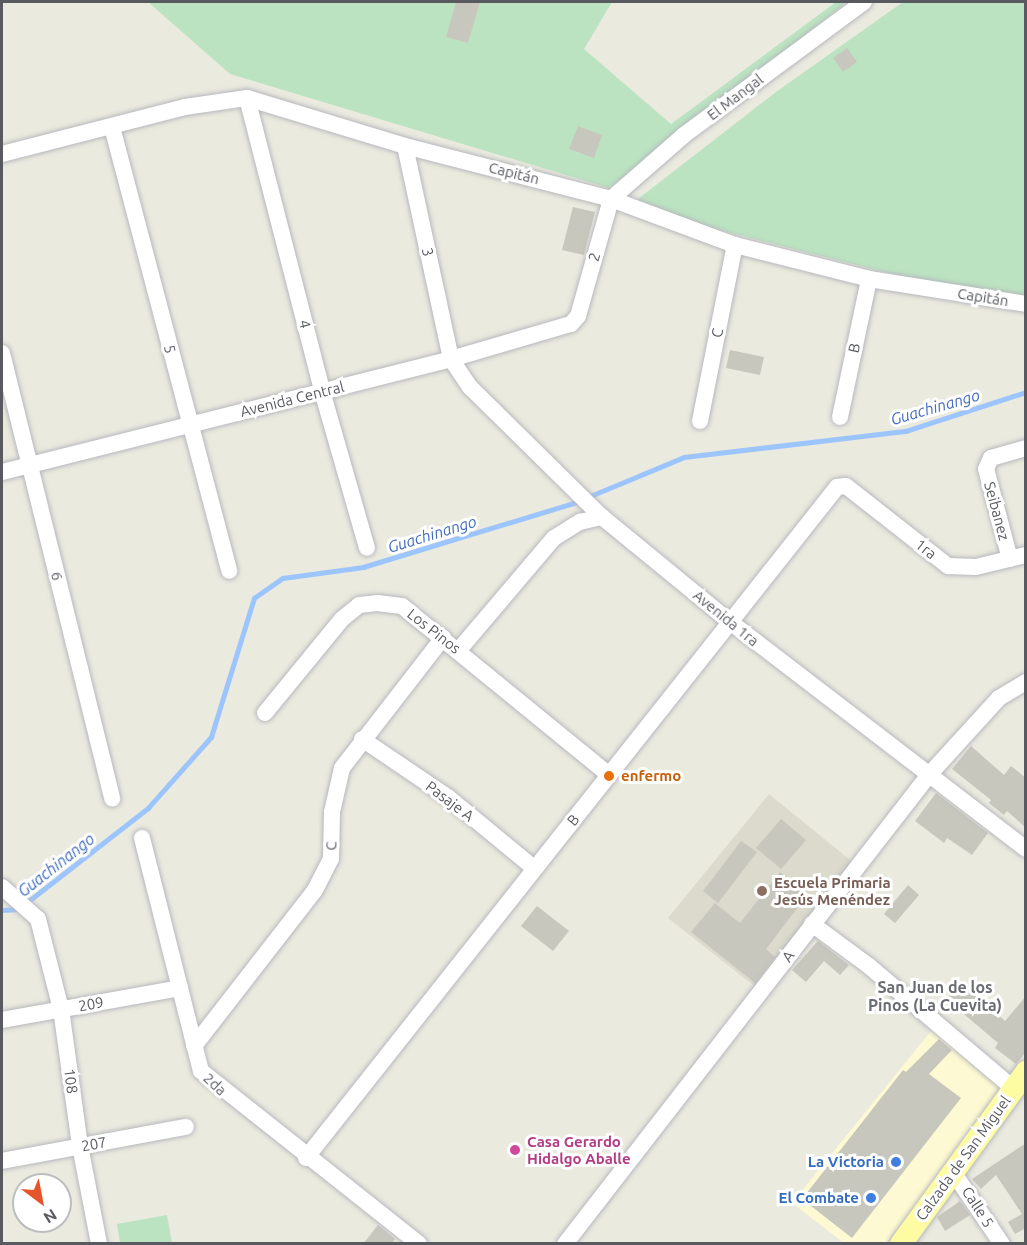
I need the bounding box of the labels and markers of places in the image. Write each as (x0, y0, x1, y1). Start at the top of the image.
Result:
place label: enfermo (621, 767, 681, 785)
marker: enfermo (602, 769, 616, 783)
place label: Escuela Primaria Jesús Menéndez (774, 873, 891, 908)
marker: Escuela Primaria Jesús Menéndez (755, 884, 769, 898)
place label: Casa Gerardo Hidalgo Aballe (527, 1132, 631, 1167)
marker: Casa Gerardo Hidalgo Aballe (508, 1143, 522, 1157)
place label: La Victoria (808, 1153, 884, 1171)
marker: La Victoria (889, 1155, 903, 1169)
place label: El Combate (779, 1189, 859, 1207)
marker: El Combate (864, 1191, 878, 1205)

